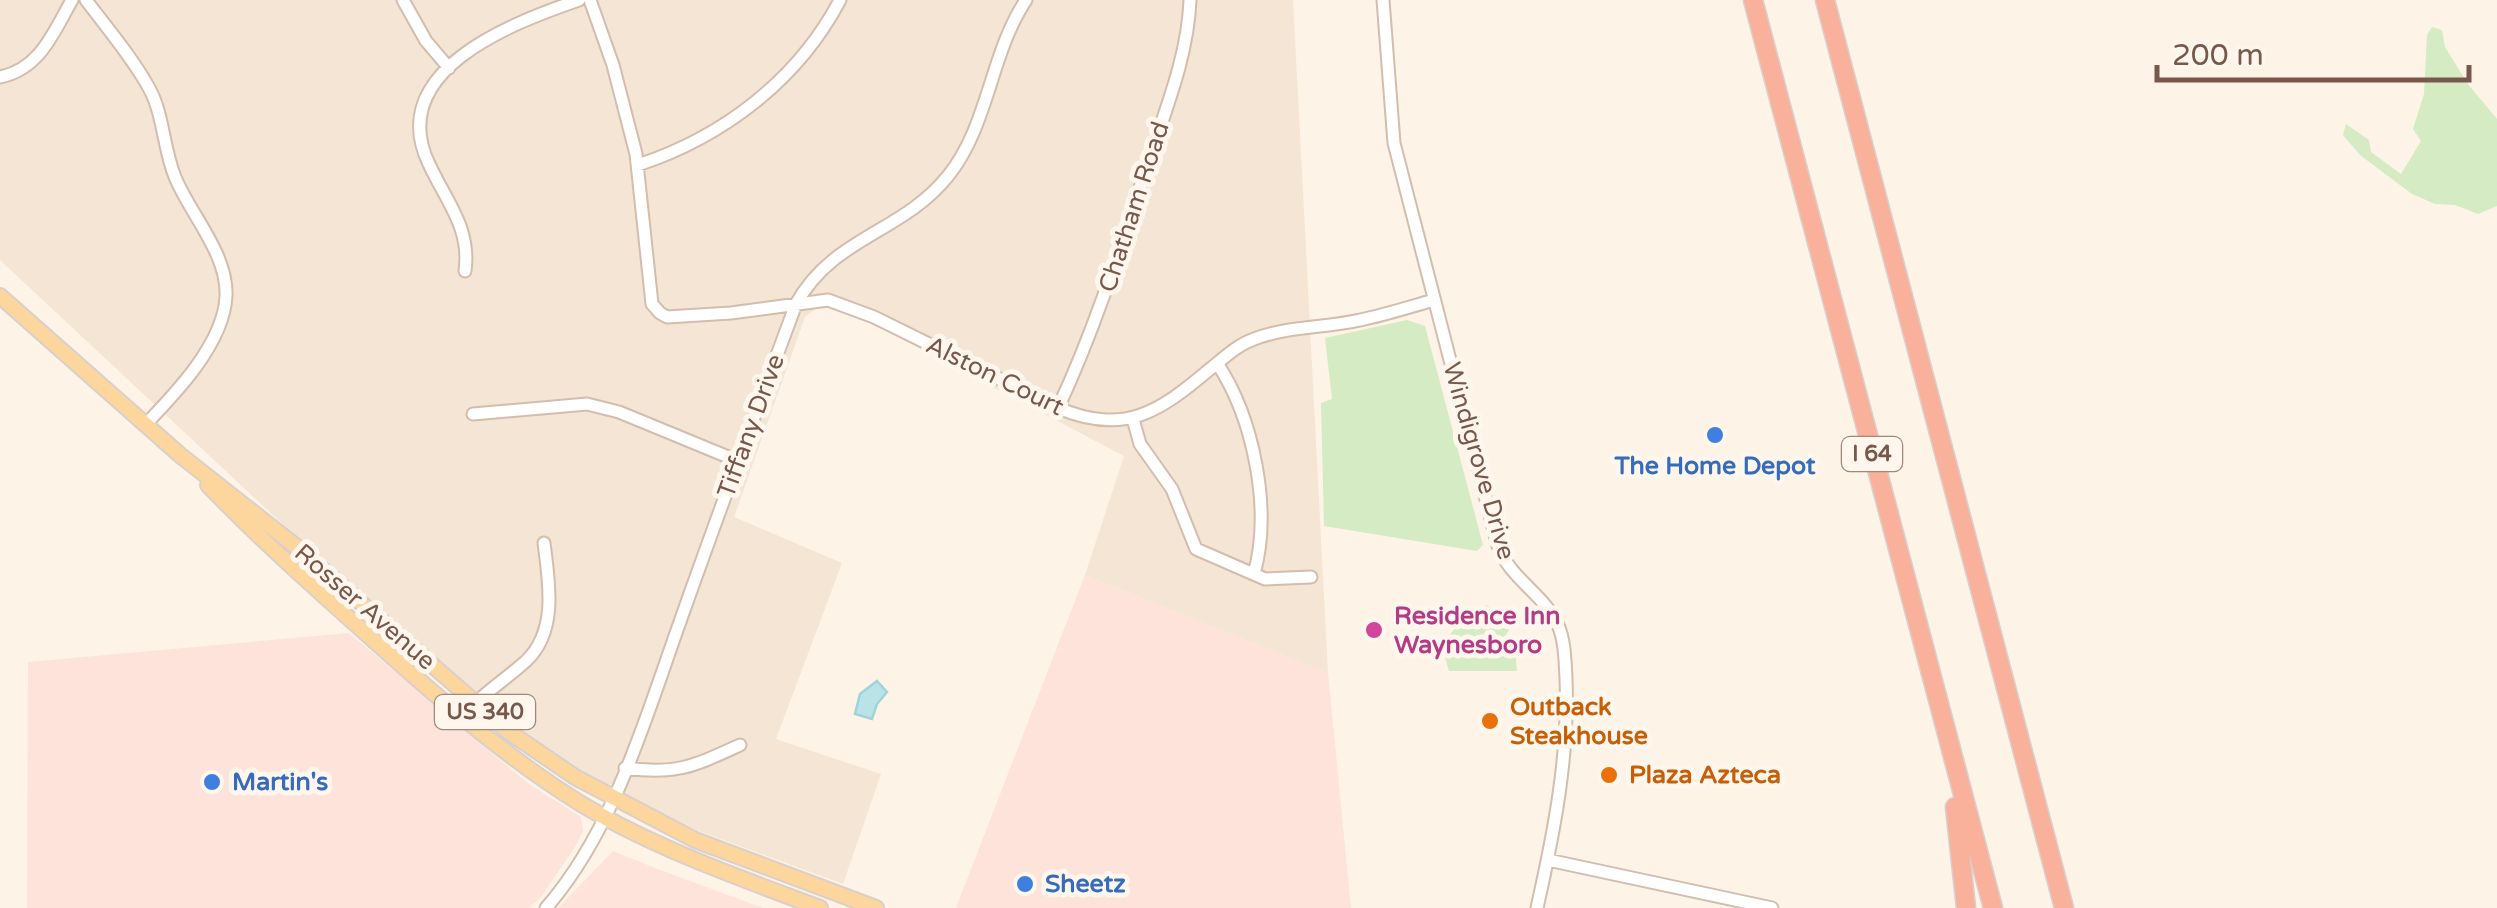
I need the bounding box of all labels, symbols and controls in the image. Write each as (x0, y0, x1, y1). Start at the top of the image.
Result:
scale bar (2157, 20, 2470, 82)
text: 200 m (2172, 37, 2264, 74)
street label: Chatham Road (1092, 118, 1176, 296)
street label: Alston Court (921, 330, 1069, 422)
street label: Tiffany Drive (711, 350, 791, 502)
street label: Windigrove Drive (1436, 359, 1522, 563)
marker: The Home Depot (1704, 424, 1726, 446)
road number: I 64 (1842, 437, 1902, 471)
place label: The Home Depot (1613, 451, 1816, 481)
street label: Rosser Avenue (288, 538, 442, 676)
place label: Residence Inn Waynesboro (1394, 601, 1561, 660)
marker: Residence Inn Waynesboro (1363, 619, 1385, 641)
place label: Outback Steakhouse (1510, 692, 1648, 751)
road number: US 340 (435, 695, 535, 729)
marker: Outback Steakhouse (1479, 710, 1501, 732)
place label: Plaza Azteca (1629, 760, 1781, 790)
marker: Plaza Azteca (1598, 764, 1620, 786)
place label: Martin's (232, 767, 328, 797)
marker: Martin's (201, 771, 223, 793)
place label: Sheetz (1045, 869, 1126, 899)
marker: Sheetz (1014, 873, 1036, 895)

